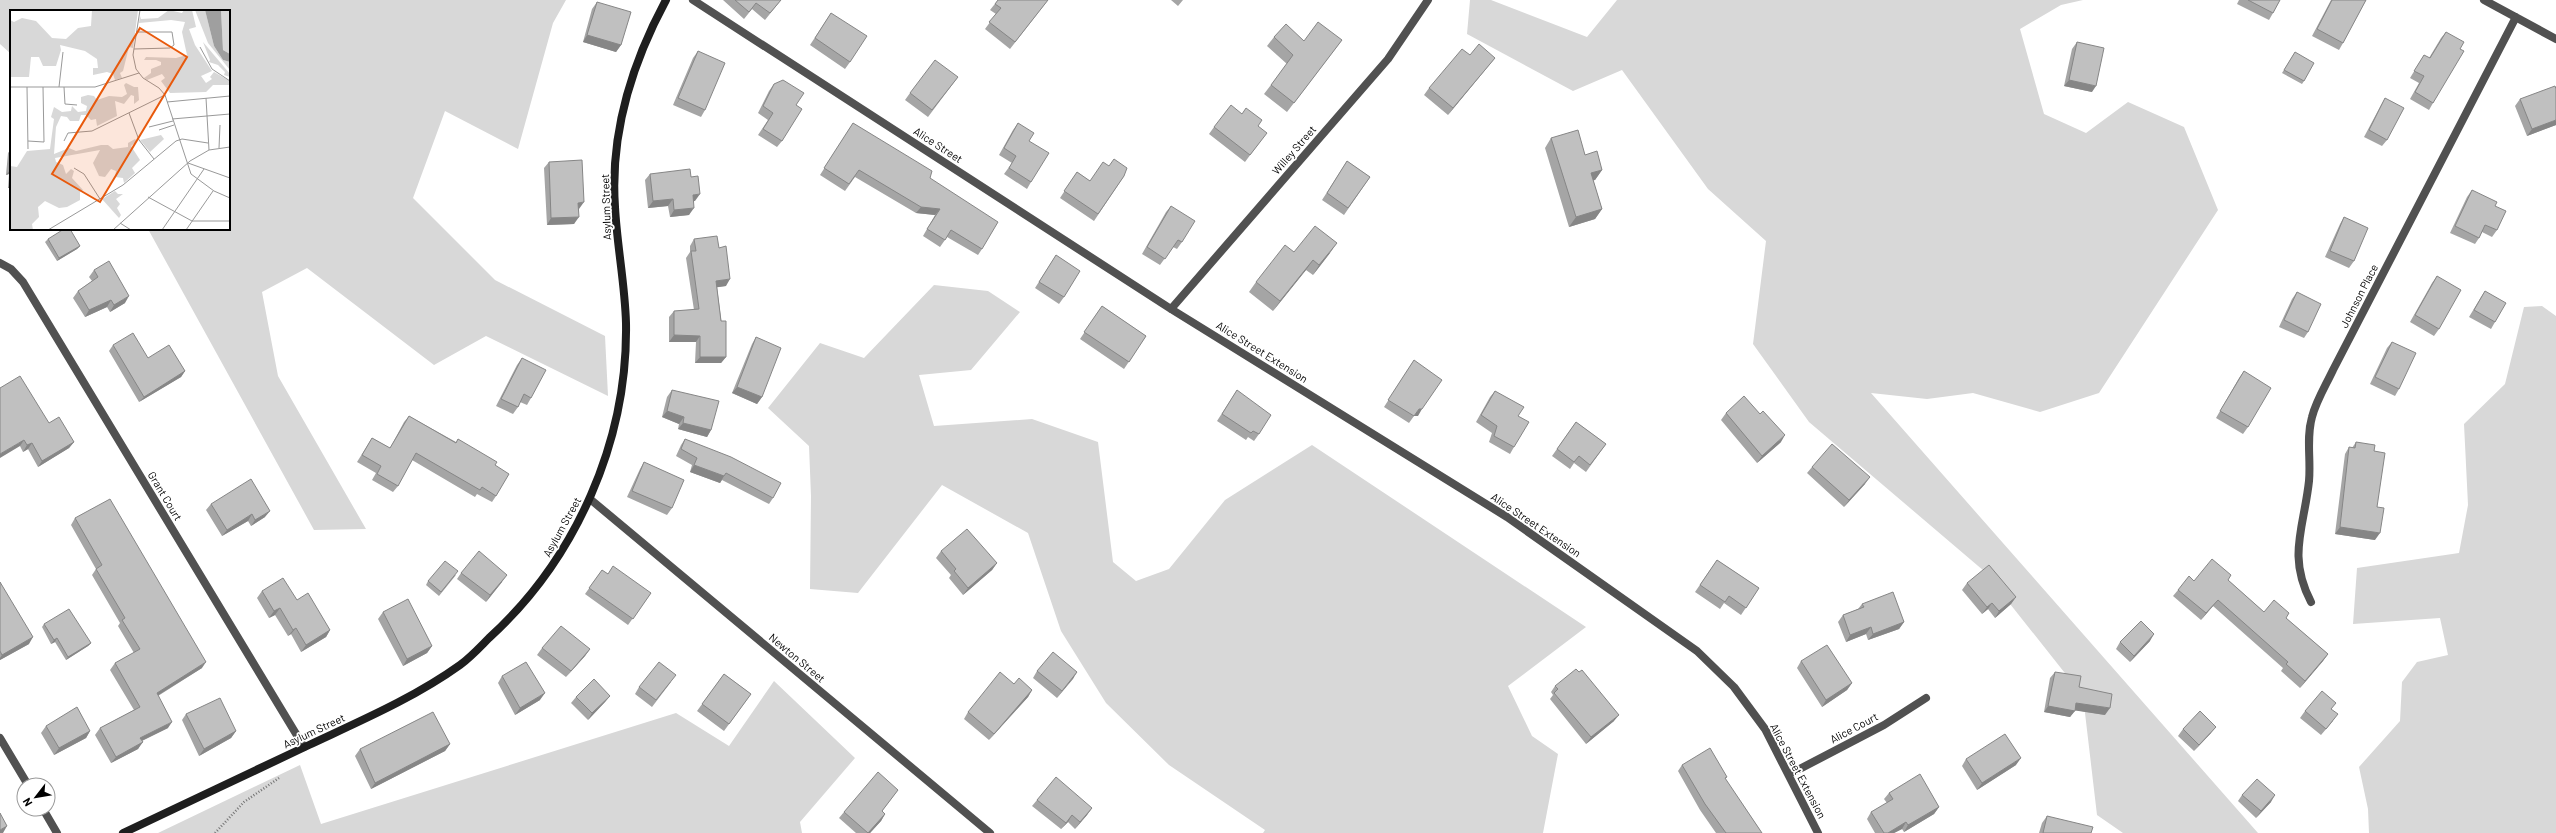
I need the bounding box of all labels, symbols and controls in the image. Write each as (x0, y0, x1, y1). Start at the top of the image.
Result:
inset map (10, 10, 230, 230)
street label: Willey Street (1269, 123, 1318, 177)
street label: Alice Street (911, 124, 965, 165)
street label: Asylum Street (598, 174, 613, 240)
street label: Johnson Place (2337, 262, 2380, 330)
street label: Alice Street Extension (1214, 318, 1311, 385)
street label: Grant Court (146, 469, 185, 523)
street label: Alice Street Extension (1489, 490, 1584, 560)
street label: Asylum Street (540, 495, 583, 559)
street label: Newton Street (767, 630, 828, 685)
street label: Alice Court (1828, 709, 1880, 746)
street label: Asylum Street (281, 711, 347, 750)
street label: Alice Street Extension (1768, 721, 1829, 820)
north arrow (16, 777, 56, 817)
text: N (20, 796, 34, 809)

